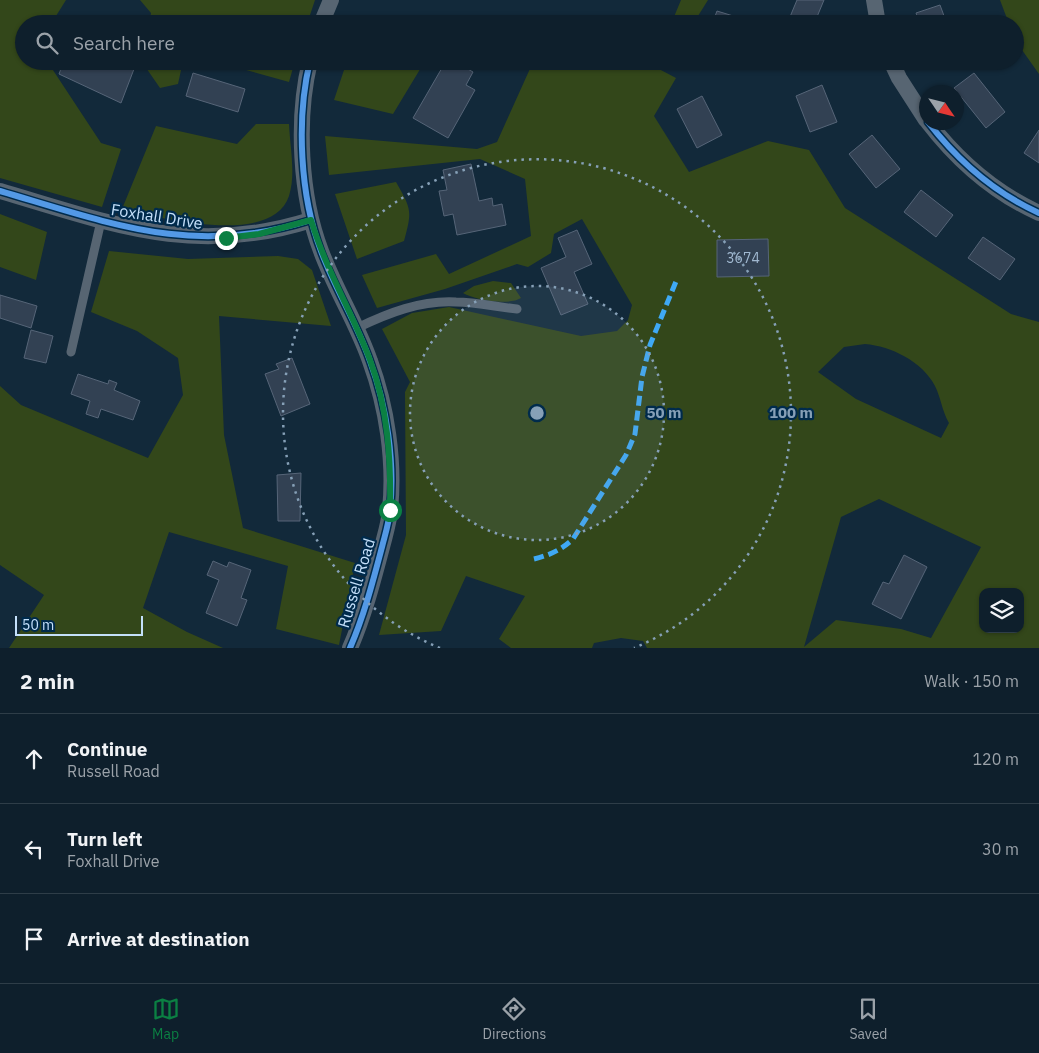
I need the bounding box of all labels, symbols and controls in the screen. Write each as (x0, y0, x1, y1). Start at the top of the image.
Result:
search box (15, 15, 1024, 70)
icon: search (33, 29, 61, 57)
text: Search here (73, 31, 175, 55)
north arrow (919, 85, 964, 130)
street label: Foxhall Drive (110, 199, 205, 233)
route end (215, 227, 238, 250)
house number: 3674 (726, 249, 760, 267)
text: 50 m (647, 403, 681, 422)
text: 100 m (769, 403, 813, 422)
centre of rings (528, 404, 546, 422)
route start (379, 499, 402, 522)
street label: Russell Road (333, 536, 379, 630)
map controls (979, 588, 1024, 633)
button: layers (979, 588, 1024, 633)
scale bar (15, 613, 142, 636)
text: 50 m (22, 616, 54, 634)
text: 2 min (20, 667, 75, 695)
text: Walk · 150 m (924, 671, 1019, 691)
text: Continue (67, 737, 147, 761)
icon: ahead (20, 745, 48, 773)
text: 120 m (972, 749, 1019, 769)
text: Russell Road (67, 761, 160, 781)
text: Turn left (67, 827, 143, 851)
icon: left (20, 835, 48, 863)
text: 30 m (982, 839, 1019, 859)
text: Foxhall Drive (67, 851, 160, 871)
icon: arrive (20, 925, 48, 953)
text: Arrive at destination (67, 927, 250, 951)
tab: Map (152, 995, 180, 1043)
tab: Directions (483, 995, 546, 1043)
tab: Saved (849, 995, 887, 1043)

